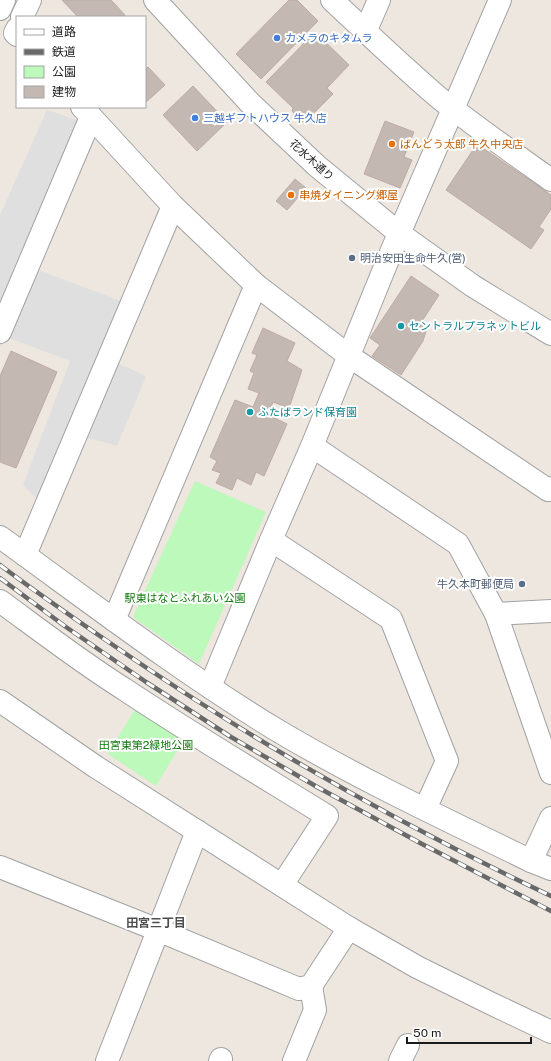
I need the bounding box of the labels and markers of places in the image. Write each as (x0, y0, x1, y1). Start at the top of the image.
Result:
place label: カメラのキタムラ (285, 32, 372, 44)
marker: カメラのキタムラ (272, 33, 282, 43)
place label: 三越ギフトハウス 牛久店 (203, 112, 327, 124)
marker: 三越ギフトハウス 牛久店 (190, 113, 200, 123)
place label: ばんどう太郎 牛久中央店 (400, 138, 523, 150)
marker: ばんどう太郎 牛久中央店 (387, 139, 397, 149)
place label: 串焼ダイニング郷屋 (299, 189, 398, 201)
marker: 串焼ダイニング郷屋 (286, 190, 296, 200)
place label: 明治安田生命牛久(営) (360, 252, 466, 264)
marker: 明治安田生命牛久(営) (347, 253, 357, 263)
place label: セントラルプラネットビル (409, 320, 541, 332)
marker: セントラルプラネットビル (396, 321, 406, 331)
place label: ふたばランド保育園 (258, 406, 357, 418)
marker: ふたばランド保育園 (245, 407, 255, 417)
place label: 牛久本町郵便局 (437, 578, 514, 590)
marker: 牛久本町郵便局 (517, 579, 527, 589)

